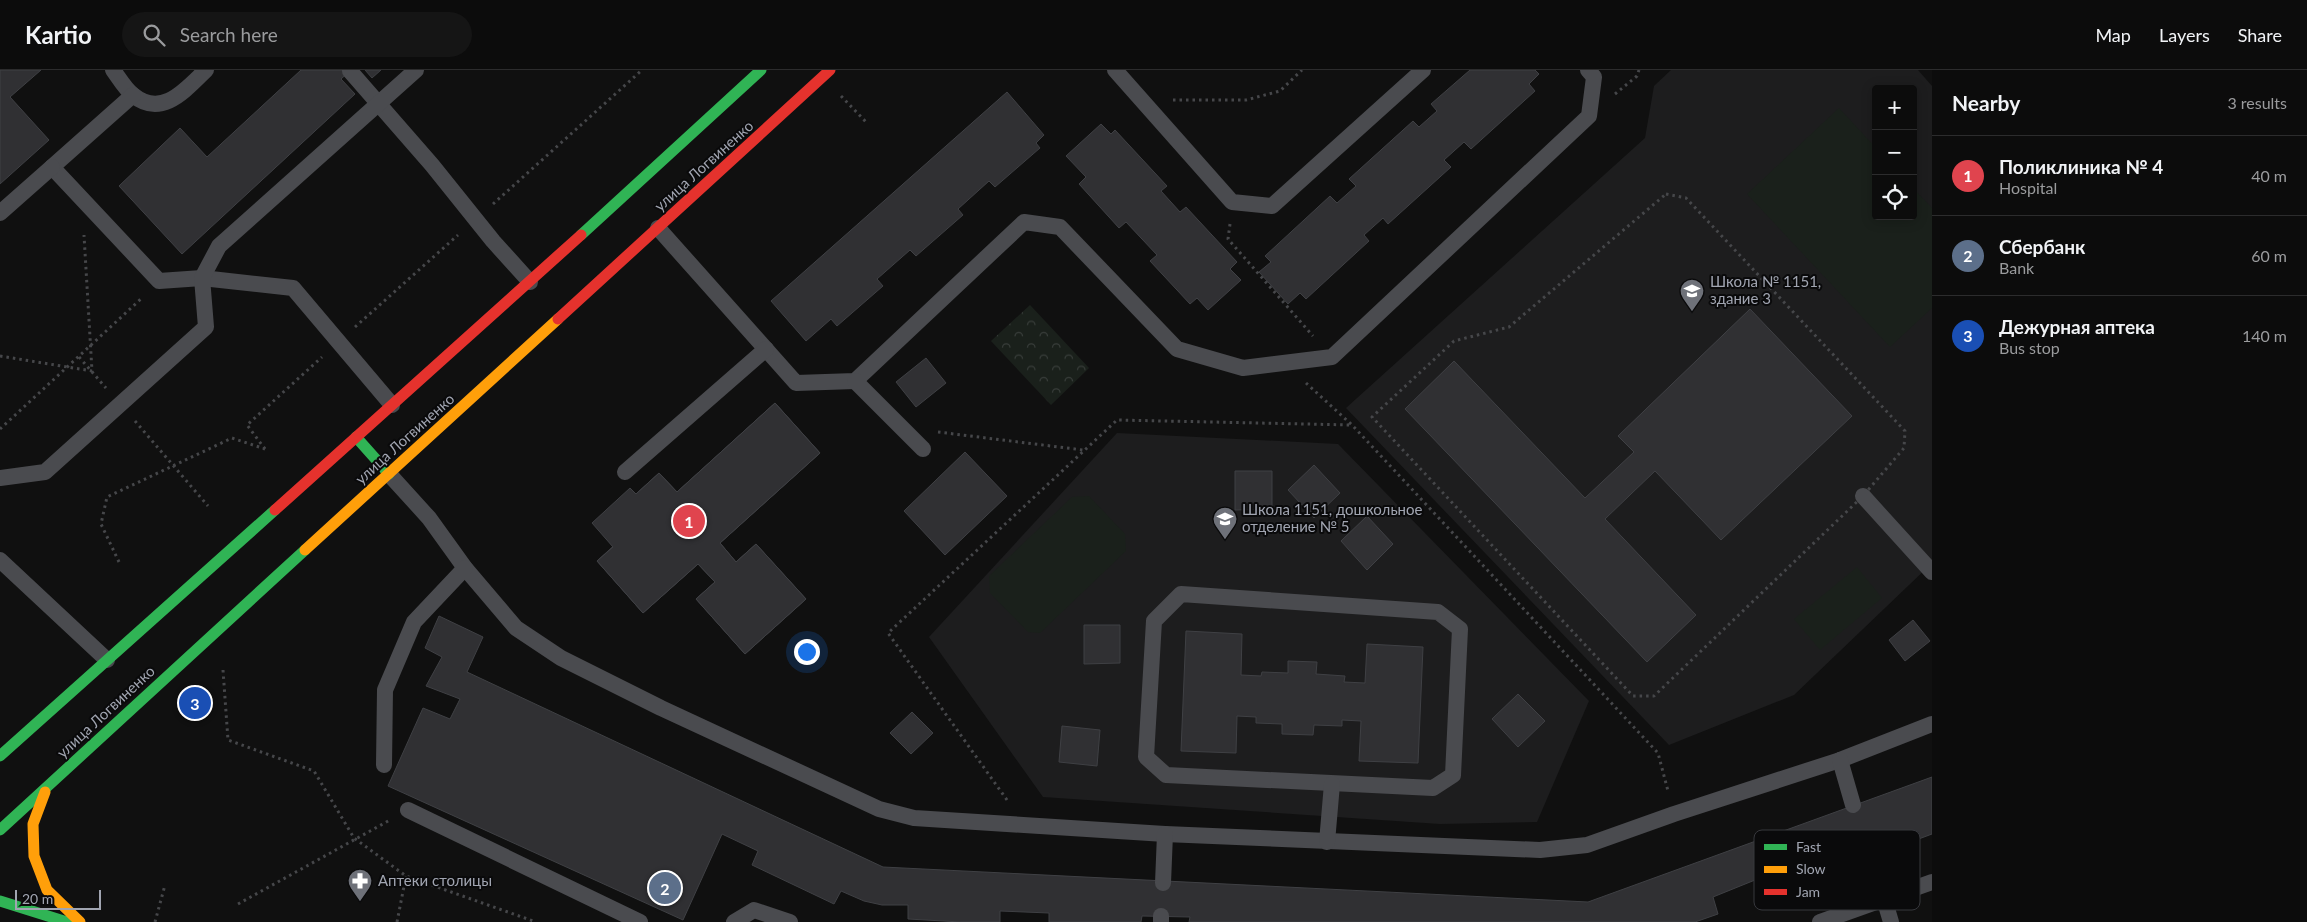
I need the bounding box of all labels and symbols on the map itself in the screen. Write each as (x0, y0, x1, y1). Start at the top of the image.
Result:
street label: улица Логвиненко (650, 116, 757, 214)
place label: Школа № 1151, здание 3 (1710, 272, 1821, 307)
school or university icon: Школа № 1151, здание 3 (1679, 278, 1705, 312)
street label: улица Логвиненко (351, 389, 458, 487)
place label: Школа 1151, дошкольное отделение № 5 (1242, 500, 1423, 535)
pin: 1 (673, 502, 705, 540)
school or university icon: Школа 1151, дошкольное отделение № 5 (1212, 506, 1238, 540)
your location (794, 639, 820, 665)
street label: улица Логвиненко (53, 661, 158, 761)
pin: 3 (179, 684, 211, 722)
legend (1754, 830, 1920, 910)
text: Fast (1796, 838, 1821, 855)
text: Slow (1796, 860, 1826, 877)
pharmacy icon: Аптеки столицы (347, 868, 373, 902)
pin: 2 (649, 869, 681, 907)
place label: Аптеки столицы (378, 871, 492, 889)
text: Jam (1796, 883, 1820, 900)
scale bar (15, 887, 101, 910)

